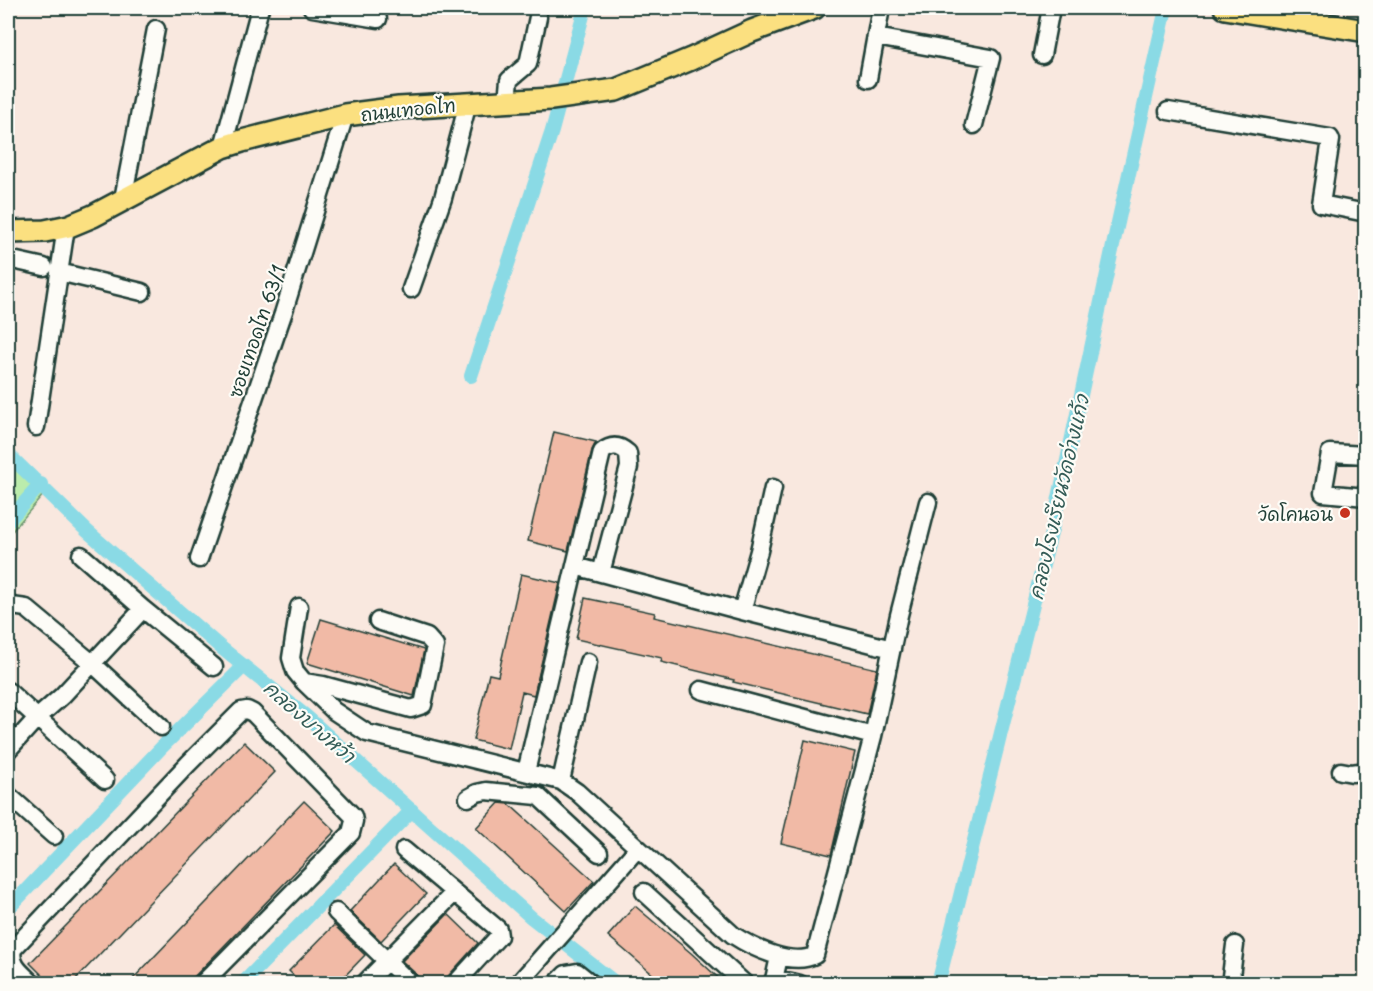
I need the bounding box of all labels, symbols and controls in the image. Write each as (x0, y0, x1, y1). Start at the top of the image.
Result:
street label: ถนนเทอดไท (359, 91, 457, 127)
street label: ซอยเทอดไท 63/1 (221, 261, 291, 401)
water label: คลองโรงเรียนวัดอ่างแก้ว (1020, 390, 1097, 602)
place label: วัดโคนอน (1258, 500, 1333, 527)
marker: วัดโคนอน (1338, 506, 1352, 520)
water label: คลองบางหว้า (258, 673, 363, 770)

